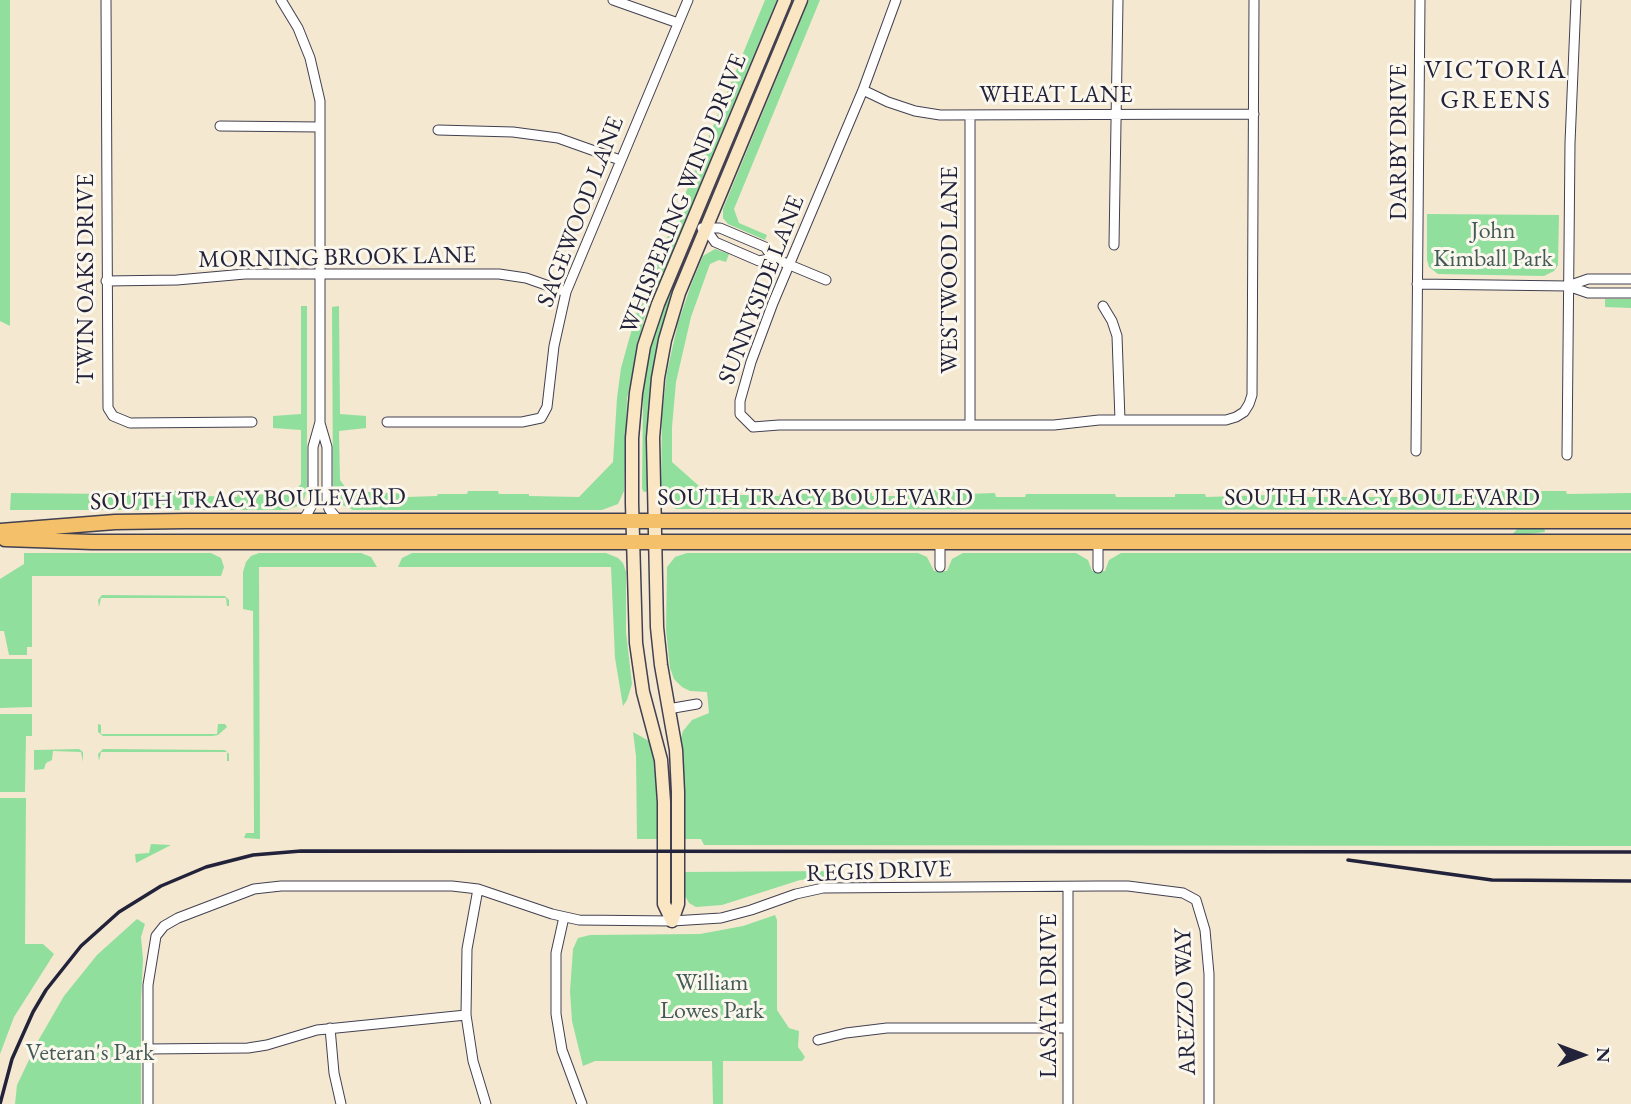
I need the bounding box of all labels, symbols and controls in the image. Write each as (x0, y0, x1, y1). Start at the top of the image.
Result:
street label: WHISPERING WIND DRIVE (615, 50, 753, 338)
district label: VICTORIA GREENS (1426, 55, 1566, 116)
street label: DARBY DRIVE (1385, 64, 1413, 220)
street label: WHEAT LANE (979, 81, 1133, 109)
street label: SAGEWOOD LANE (531, 113, 631, 311)
street label: WESTWOOD LANE (936, 166, 964, 374)
street label: TWIN OAKS DRIVE (72, 174, 100, 384)
street label: SUNNYSIDE LANE (713, 192, 811, 388)
park label: John Kimball Park (1433, 217, 1553, 273)
street label: MORNING BROOK LANE (198, 241, 476, 275)
street label: SOUTH TRACY BOULEVARD (90, 483, 406, 517)
street label: SOUTH TRACY BOULEVARD (657, 484, 973, 512)
street label: SOUTH TRACY BOULEVARD (1224, 484, 1540, 512)
street label: REGIS DRIVE (806, 855, 952, 889)
street label: LASATA DRIVE (1035, 914, 1063, 1078)
street label: AREZZO WAY (1169, 928, 1203, 1076)
park label: William Lowes Park (660, 969, 764, 1025)
north arrow (1547, 1020, 1617, 1090)
park label: Veteran's Park (26, 1039, 154, 1067)
text: N (1591, 1047, 1616, 1063)

